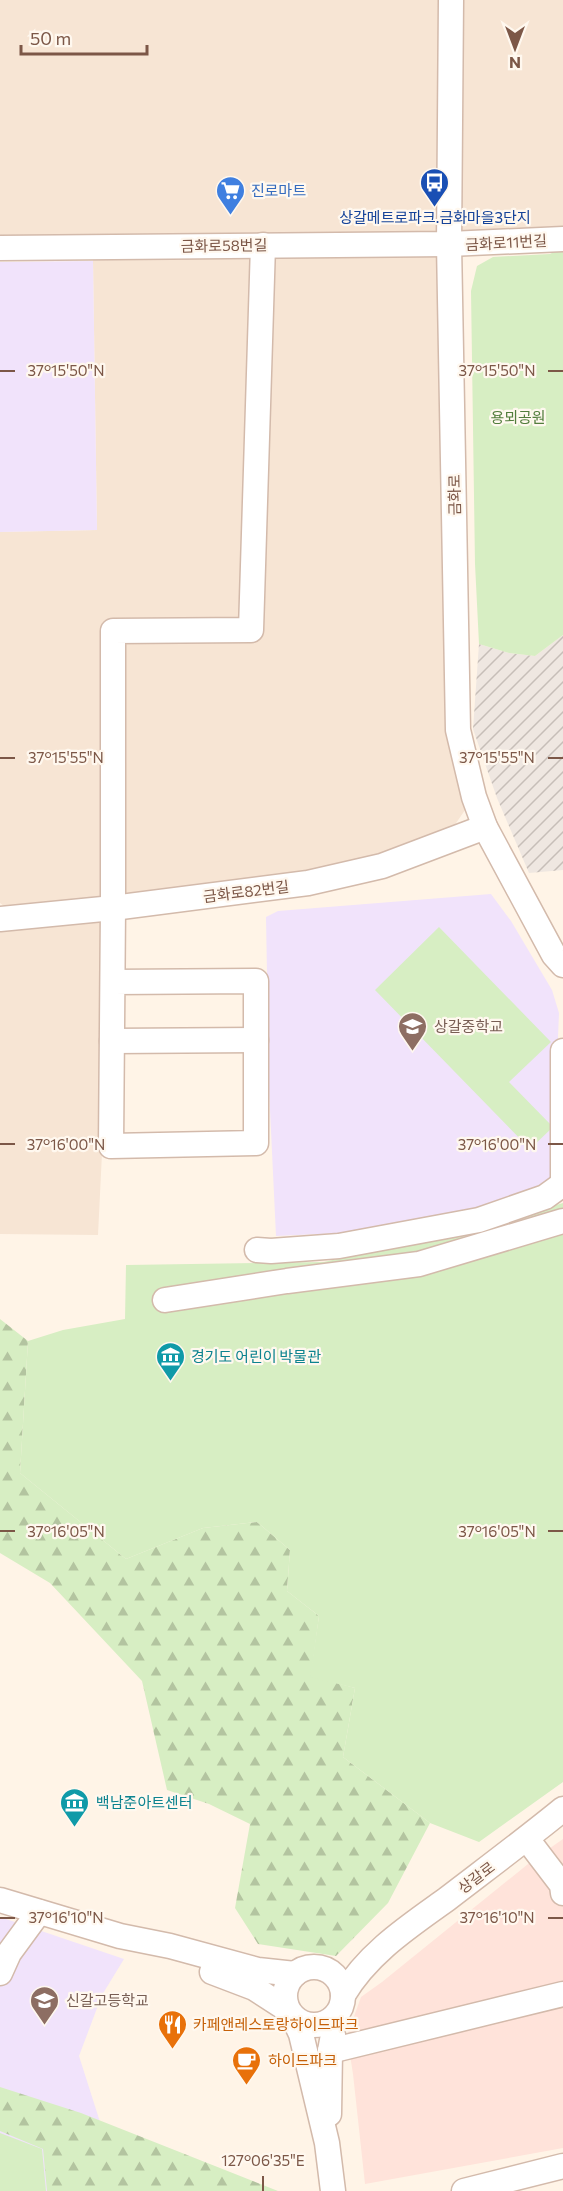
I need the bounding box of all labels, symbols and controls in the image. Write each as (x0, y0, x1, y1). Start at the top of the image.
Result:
scale bar (21, 18, 147, 56)
north arrow (485, 18, 545, 78)
text: 50 m (30, 27, 71, 49)
text: N (509, 54, 521, 73)
bus stop icon: 상갈메트로파크.금화마을3단지 (419, 166, 451, 208)
supermarket icon: 진로마트 (214, 174, 246, 216)
place label: 진로마트 (251, 181, 306, 199)
place label: 상갈메트로파크.금화마을3단지 (339, 208, 531, 226)
street label: 금화로11번길 (465, 231, 547, 253)
street label: 금화로58번길 (180, 235, 268, 255)
text: 37°15'50"N (28, 361, 104, 379)
text: 37°15'50"N (459, 361, 535, 379)
park label: 용뫼공원 (490, 408, 546, 426)
street label: 금화로 (445, 474, 463, 516)
text: 37°15'55"N (28, 748, 104, 766)
text: 37°15'55"N (459, 748, 535, 766)
street label: 금화로82번길 (202, 877, 290, 905)
school or university icon: 상갈중학교 (397, 1010, 429, 1052)
place label: 상갈중학교 (434, 1017, 503, 1035)
text: 37°16'00"N (27, 1135, 105, 1153)
text: 37°16'00"N (458, 1135, 536, 1153)
museum icon: 경기도 어린이 박물관 (154, 1340, 186, 1382)
place label: 경기도 어린이 박물관 (191, 1347, 321, 1365)
text: 37°16'05"N (27, 1522, 105, 1540)
text: 37°16'05"N (458, 1522, 536, 1540)
museum icon: 백남준아트센터 (59, 1786, 91, 1828)
place label: 백남준아트센터 (96, 1793, 193, 1811)
street label: 상갈로 (454, 1857, 498, 1897)
text: 37°16'10"N (28, 1908, 104, 1926)
text: 37°16'10"N (459, 1908, 535, 1926)
school or university icon: 신갈고등학교 (29, 1984, 61, 2026)
place label: 신갈고등학교 (66, 1991, 149, 2009)
restaurant icon: 카페앤레스토랑하이드파크 (156, 2008, 188, 2050)
place label: 카페앤레스토랑하이드파크 (193, 2015, 359, 2033)
cafe icon: 하이드파크 (231, 2044, 263, 2086)
place label: 하이드파크 (268, 2051, 337, 2069)
text: 127°06'35"E (221, 2151, 305, 2169)

